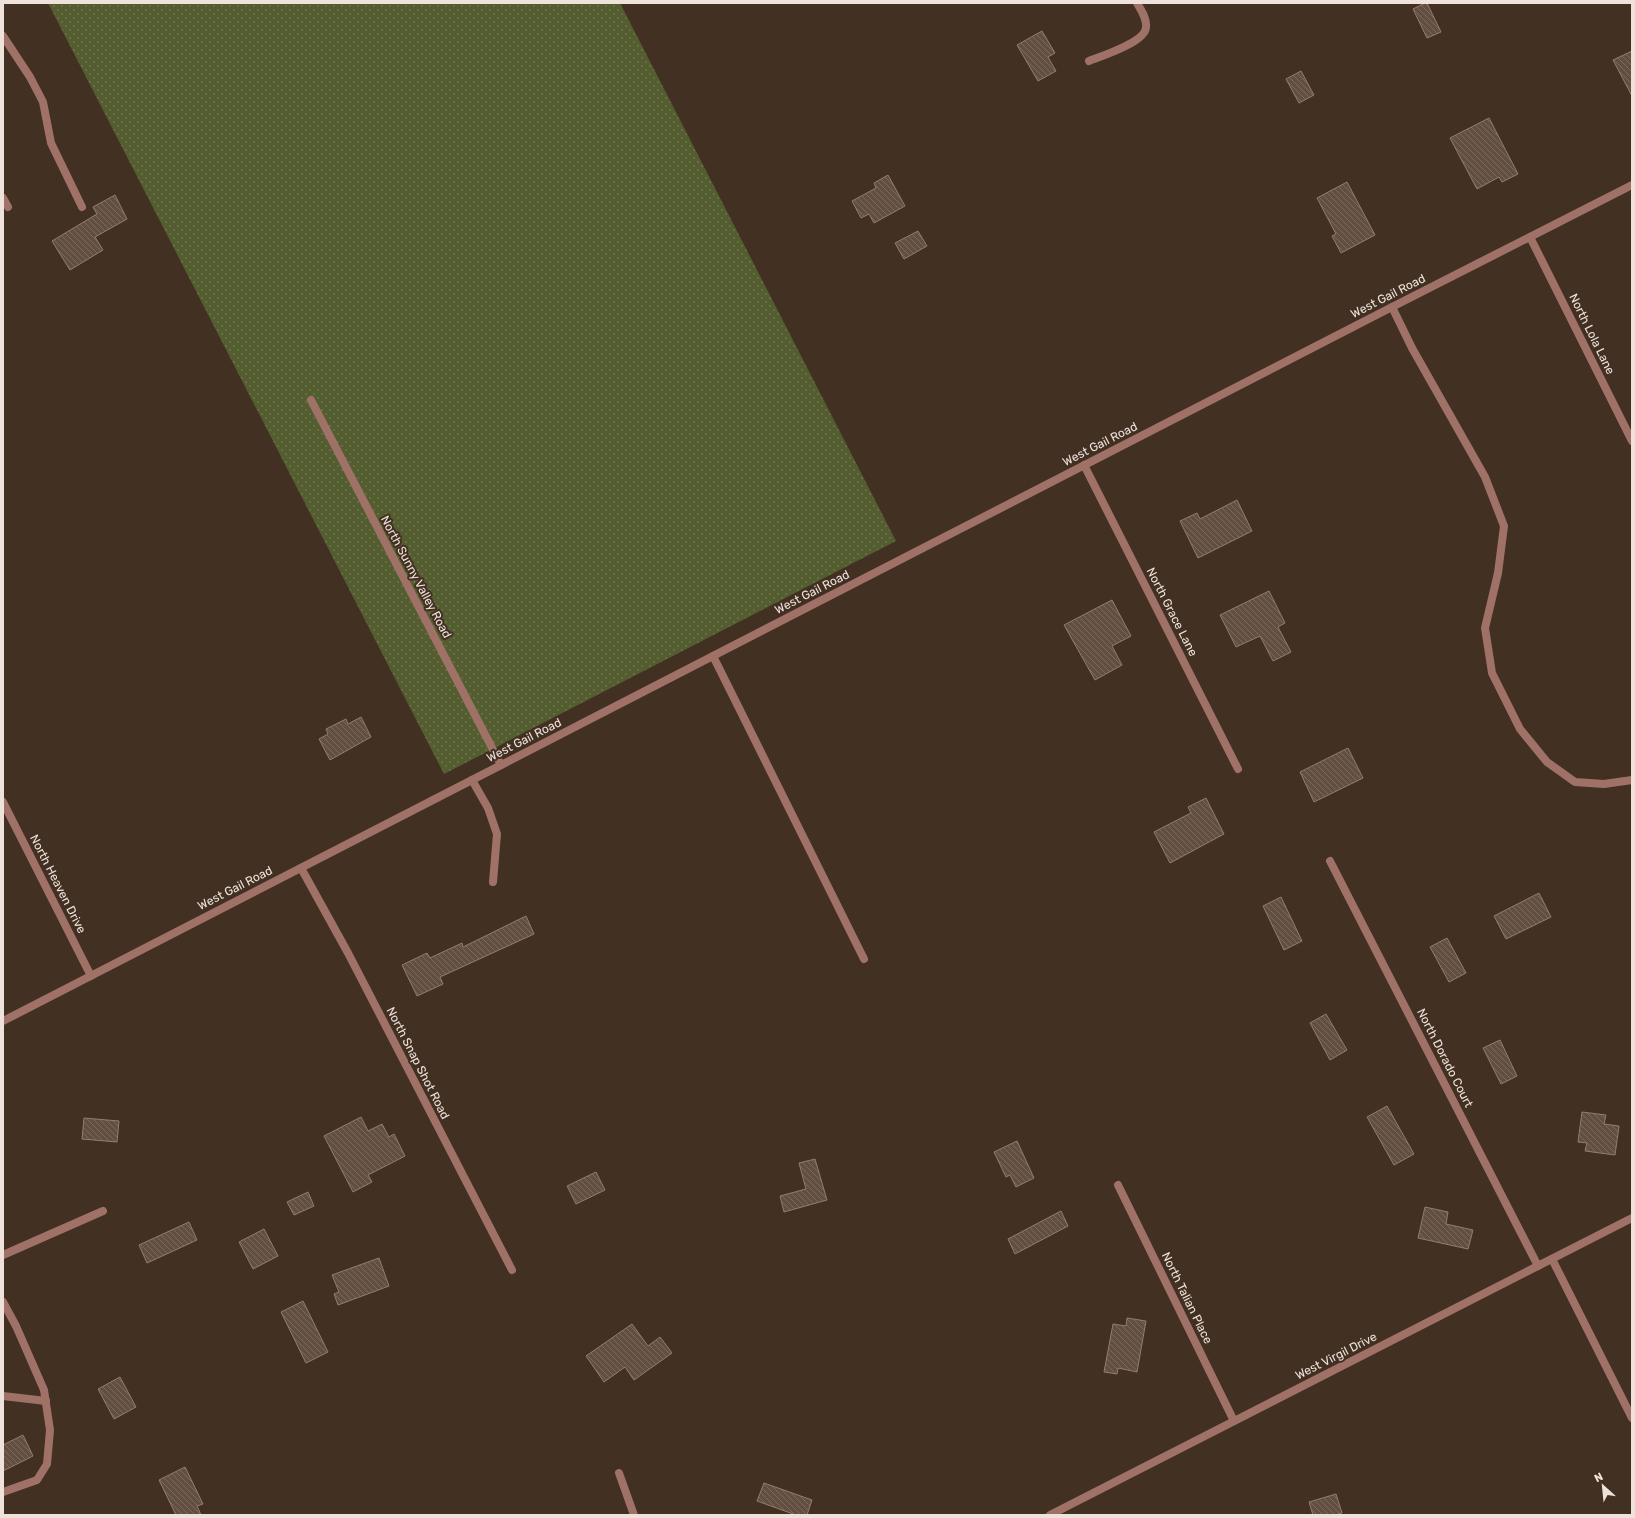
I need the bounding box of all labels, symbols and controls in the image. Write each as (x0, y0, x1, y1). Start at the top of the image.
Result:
street label: West Gail Road (1348, 271, 1428, 321)
street label: North Lola Lane (1566, 291, 1618, 377)
street label: West Gail Road (1060, 419, 1140, 469)
street label: North Sunny Valley Road (378, 513, 454, 641)
street label: North Grace Lane (1144, 565, 1201, 659)
street label: West Gail Road (772, 567, 852, 617)
street label: West Gail Road (484, 715, 564, 765)
street label: North Heaven Drive (27, 832, 89, 936)
street label: West Gail Road (195, 863, 275, 913)
street label: North Snap Shot Road (384, 1005, 452, 1121)
street label: North Dorado Court (1414, 1006, 1476, 1110)
street label: North Talian Place (1159, 1250, 1215, 1346)
street label: West Virgil Drive (1293, 1329, 1379, 1383)
north arrow (1583, 1466, 1623, 1506)
text: N (1592, 1470, 1605, 1485)

